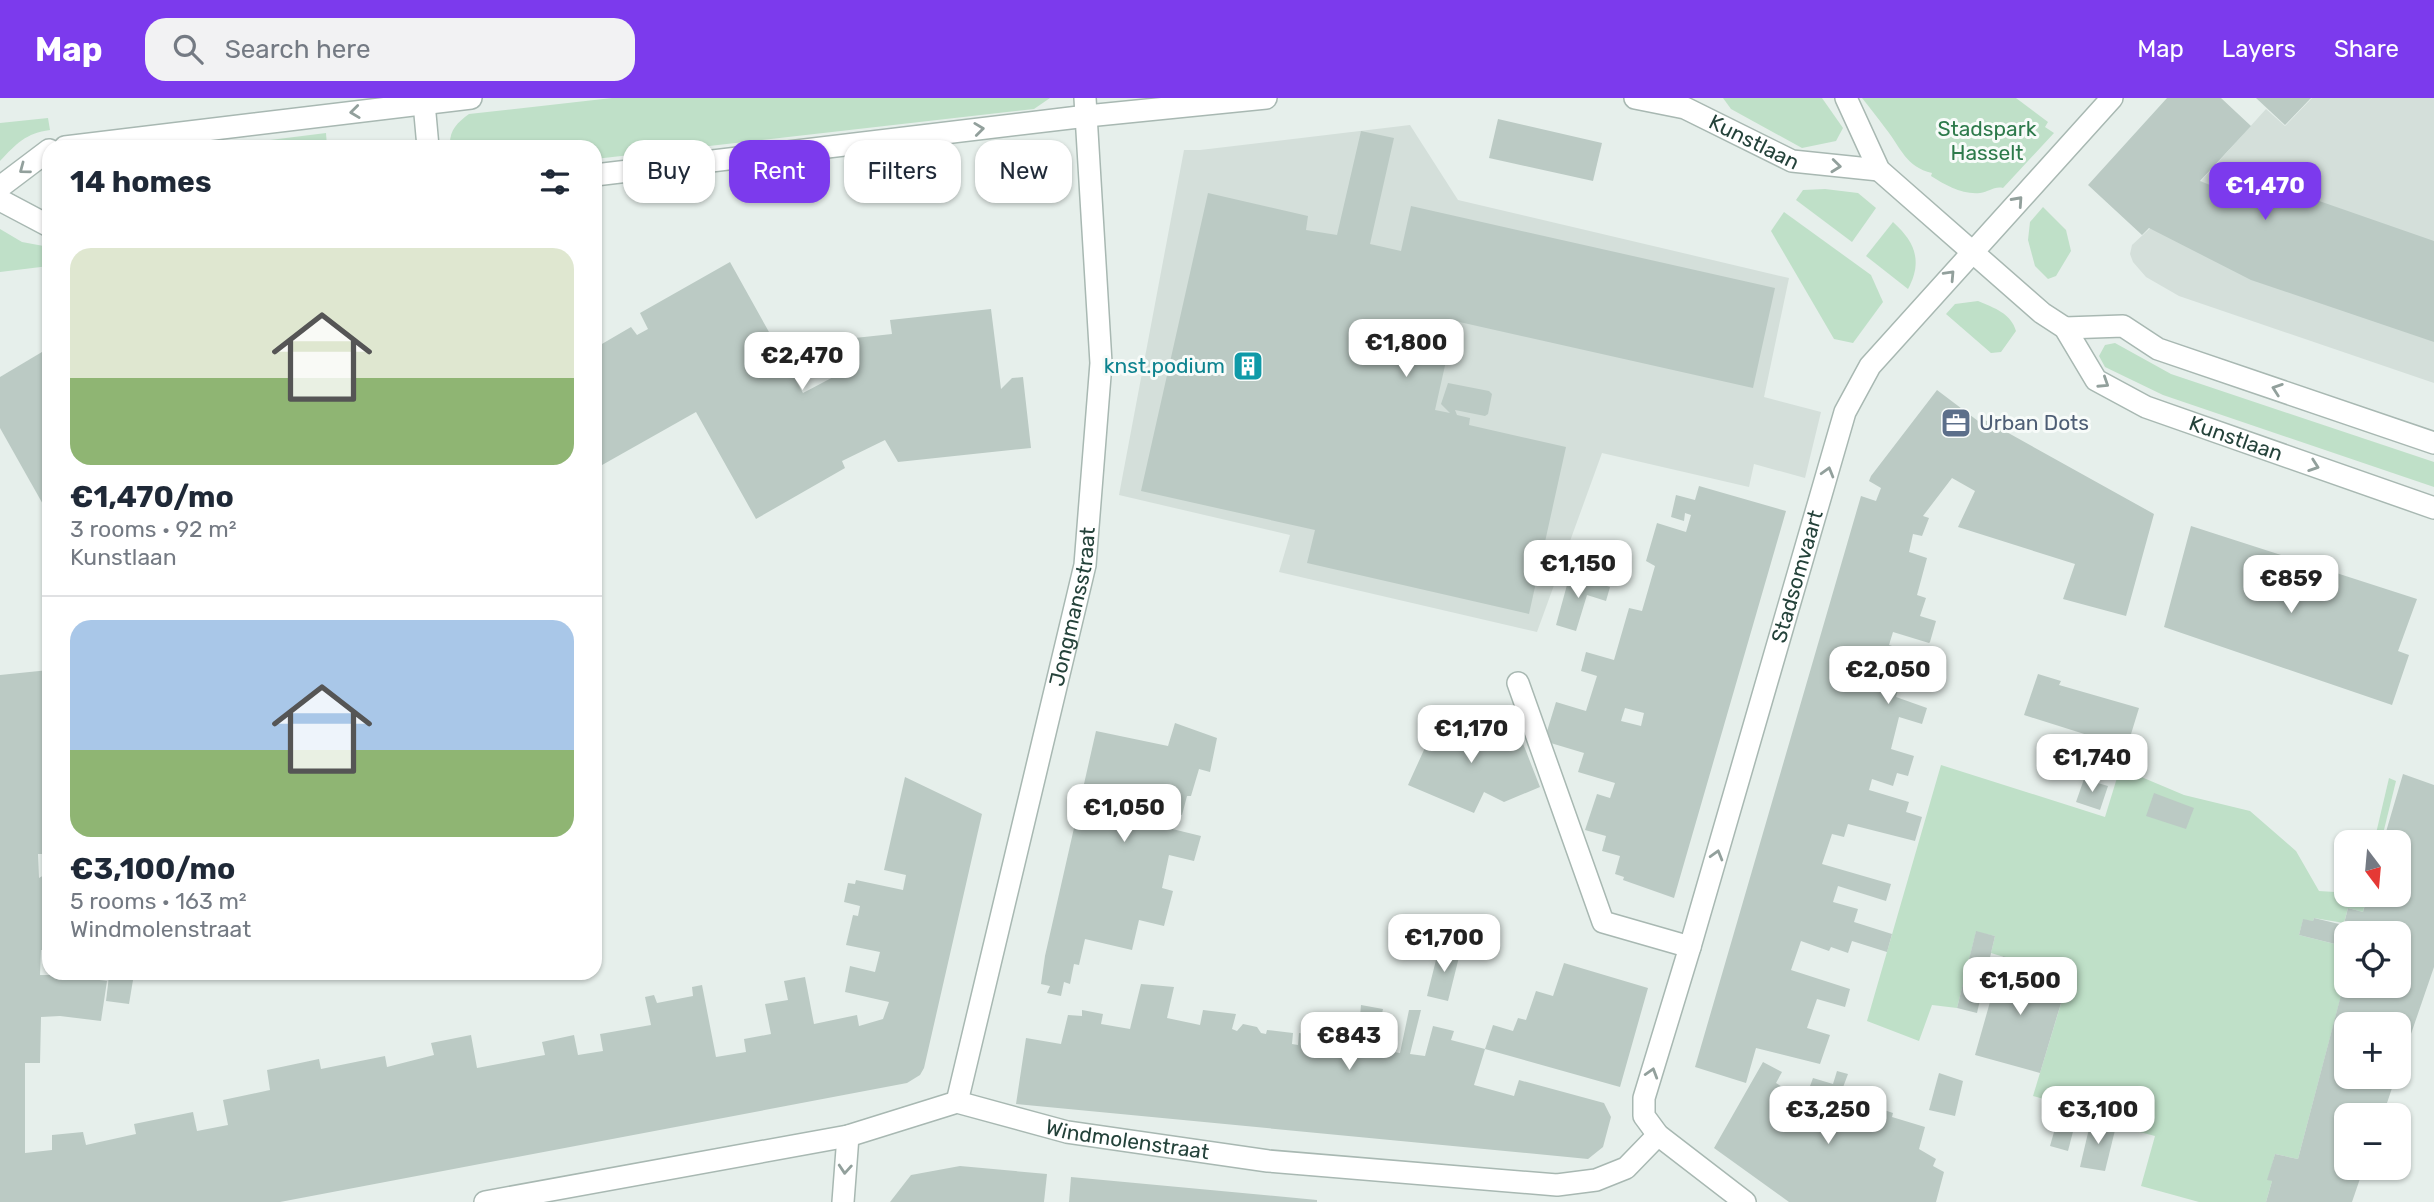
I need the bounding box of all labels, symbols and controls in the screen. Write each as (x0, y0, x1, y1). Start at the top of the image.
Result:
search box (145, 18, 635, 81)
text: Map (35, 30, 103, 69)
icon: search (169, 30, 207, 68)
text: Search here (225, 34, 370, 65)
text: Map (2137, 35, 2184, 63)
text: Layers (2222, 35, 2296, 63)
text: Share (2334, 35, 2399, 63)
one-way arrow (349, 104, 361, 119)
street label: Kunstlaan (1705, 109, 1803, 175)
park label: Stadspark Hasselt (1938, 116, 2037, 165)
one-way arrow (973, 121, 985, 136)
chip: Buy (623, 140, 715, 203)
chip: Rent (729, 140, 830, 203)
chip: Filters (844, 140, 961, 203)
chip: New (975, 140, 1072, 203)
one-way arrow (1831, 158, 1842, 173)
one-way arrow (20, 160, 32, 173)
pin: €1,470 (2208, 162, 2322, 222)
icon: filters (536, 163, 574, 201)
text: 14 homes (70, 164, 212, 200)
text: €1,470 (2225, 171, 2305, 199)
one-way arrow (2009, 196, 2022, 209)
one-way arrow (1942, 270, 1955, 283)
icon: home (259, 294, 385, 420)
pin: €1,800 (1349, 320, 1463, 379)
text: €1,800 (1365, 328, 1447, 356)
pin: €2,470 (745, 332, 859, 392)
text: €2,470 (760, 341, 844, 369)
building icon: knst.podium (1231, 349, 1265, 383)
place label: knst.podium (1104, 353, 1225, 378)
one-way arrow (2096, 375, 2109, 388)
one-way arrow (2271, 383, 2283, 397)
office icon: Urban Dots (1939, 406, 1973, 440)
place label: Urban Dots (1979, 410, 2089, 435)
street label: Kunstlaan (2186, 410, 2286, 466)
one-way arrow (2308, 458, 2320, 472)
one-way arrow (1820, 466, 1835, 478)
text: €1,470/mo (70, 479, 234, 515)
street label: Stadsomvaart (1766, 507, 1828, 646)
text: 3 rooms · 92 m² (70, 515, 236, 543)
street label: Jongmansstraat (1044, 526, 1100, 689)
pin: €1,150 (1521, 540, 1635, 600)
text: Kunstlaan (70, 543, 177, 571)
text: €1,150 (1540, 549, 1616, 577)
pin: €859 (2250, 556, 2332, 615)
text: €859 (2259, 564, 2323, 592)
pin: €2,050 (1831, 646, 1945, 706)
text: €2,050 (1845, 655, 1931, 683)
icon: home (259, 666, 385, 792)
pin: €1,170 (1414, 706, 1528, 765)
text: €1,170 (1434, 714, 1508, 742)
pin: €1,740 (2035, 734, 2149, 794)
text: €1,740 (2053, 743, 2131, 771)
pin: €1,050 (1067, 784, 1181, 844)
text: €1,050 (1083, 793, 1165, 821)
north arrow (2334, 830, 2412, 906)
map controls (2334, 830, 2411, 1180)
one-way arrow (1709, 849, 1723, 861)
text: €3,100/mo (70, 851, 235, 887)
text: 5 rooms · 163 m² (70, 887, 247, 915)
pin: €1,700 (1387, 914, 1501, 974)
text: Windmolenstraat (70, 915, 251, 943)
button: locate (2334, 921, 2411, 998)
text: €1,700 (1404, 923, 1484, 951)
pin: €1,500 (1963, 958, 2077, 1017)
text: €1,500 (1979, 966, 2061, 994)
pin: €843 (1308, 1012, 1390, 1072)
button: + (2334, 1012, 2411, 1089)
text: €843 (1317, 1021, 1381, 1049)
one-way arrow (1643, 1067, 1658, 1079)
pin: €3,250 (1771, 1086, 1885, 1146)
pin: €3,100 (2041, 1086, 2155, 1146)
text: €3,250 (1785, 1095, 1871, 1123)
text: €3,100 (2058, 1095, 2138, 1123)
button: − (2334, 1103, 2411, 1180)
street label: Windmolenstraat (1043, 1114, 1211, 1164)
one-way arrow (838, 1164, 853, 1175)

